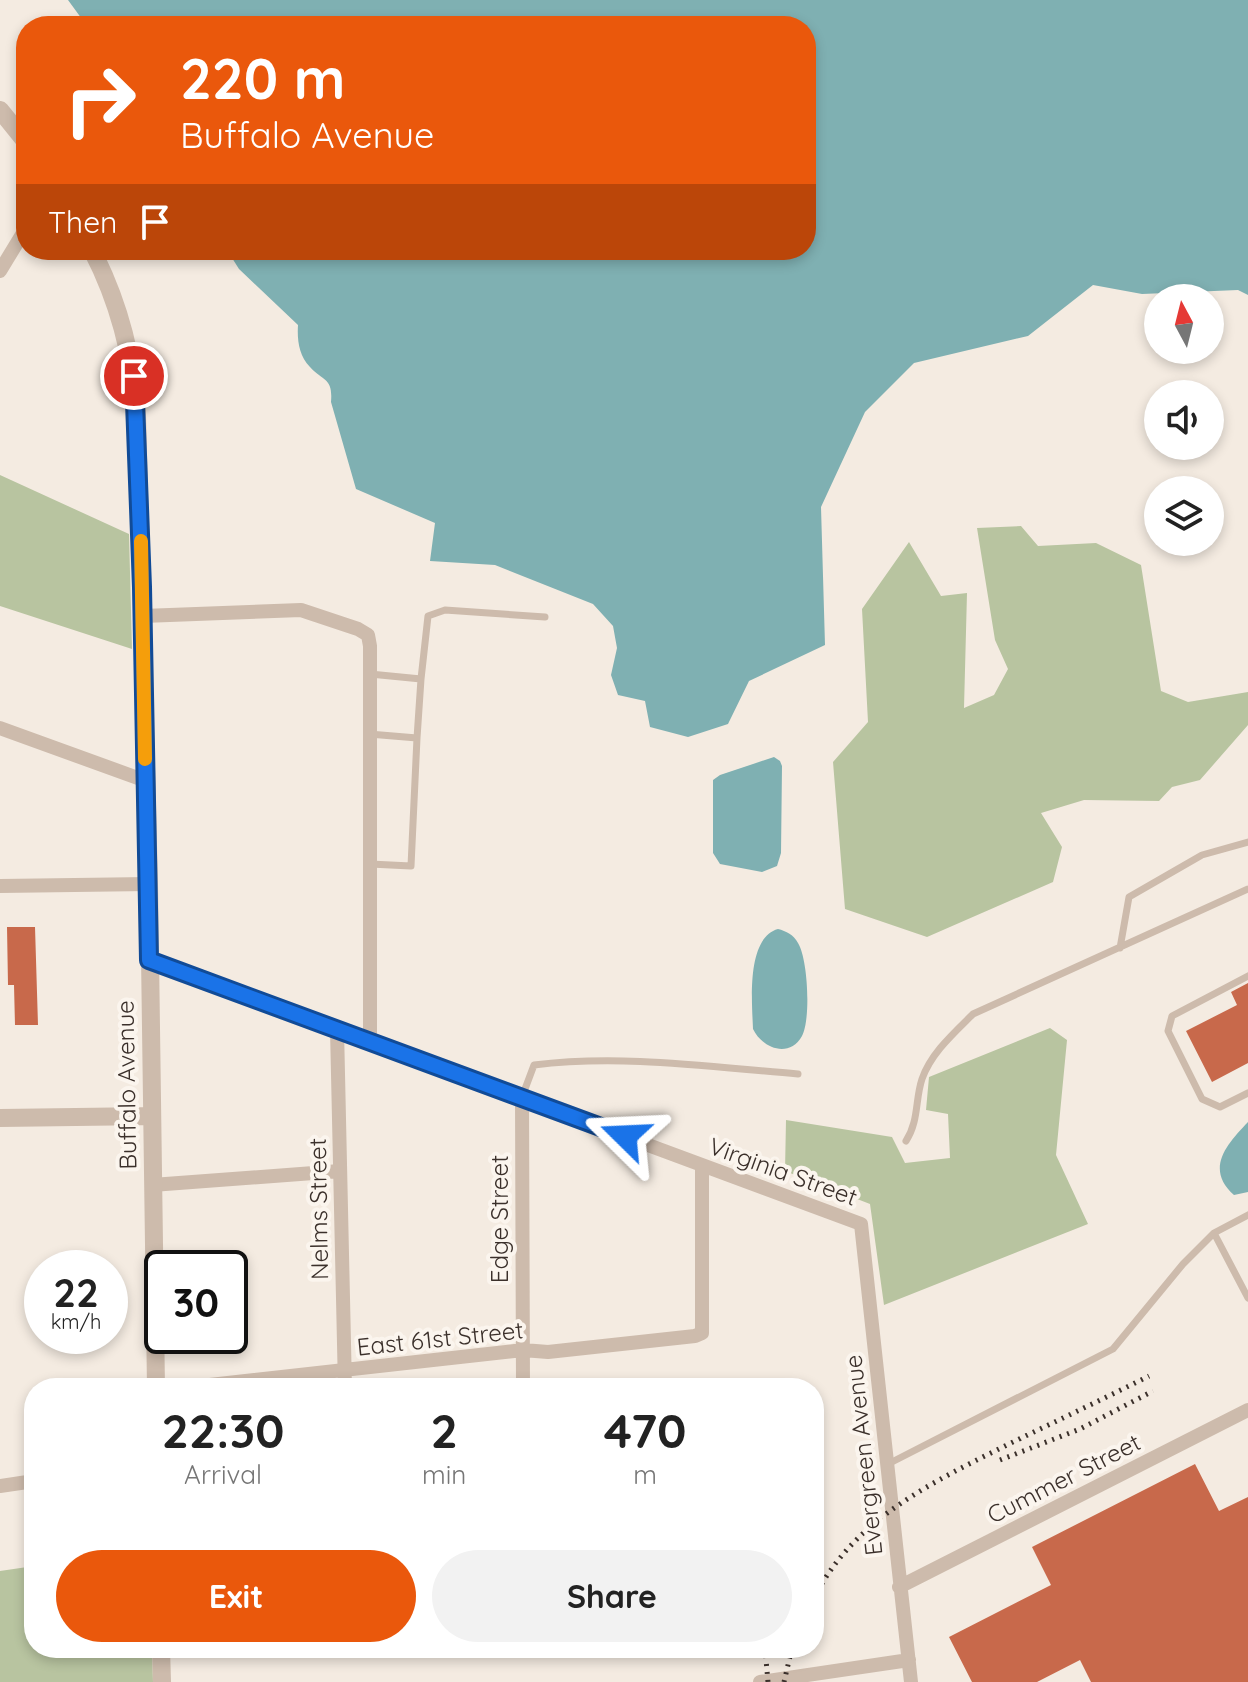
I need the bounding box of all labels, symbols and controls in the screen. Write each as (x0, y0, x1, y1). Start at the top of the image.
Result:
text: 220 m (180, 43, 345, 113)
icon: right (48, 48, 152, 152)
text: Buffalo Avenue (180, 112, 434, 157)
icon: arrive (133, 200, 177, 244)
text: Then (48, 203, 117, 241)
north arrow (1144, 284, 1224, 364)
map controls (1144, 284, 1224, 556)
pin (100, 342, 168, 410)
icon: arrive (112, 354, 156, 398)
button: sound (1144, 380, 1224, 460)
button: layers (1144, 476, 1224, 556)
street label: Buffalo Avenue (110, 1000, 142, 1170)
position arrow (583, 1094, 667, 1178)
street label: Virginia Street (705, 1130, 862, 1212)
street label: Nelms Street (302, 1138, 334, 1280)
street label: Edge Street (484, 1155, 514, 1283)
speed limit sign: 30 (144, 1250, 248, 1354)
text: 22 (53, 1267, 99, 1317)
text: km/h (51, 1309, 101, 1334)
street label: East 61st Street (355, 1314, 525, 1362)
street label: Evergreen Avenue (838, 1353, 888, 1557)
text: 22:30 (162, 1400, 285, 1460)
text: 2 (431, 1400, 458, 1460)
text: 470 (604, 1400, 686, 1460)
street label: Cummer Street (982, 1427, 1145, 1530)
text: Arrival (184, 1458, 262, 1491)
text: min (422, 1458, 466, 1491)
text: m (633, 1458, 657, 1491)
button: Exit (56, 1550, 416, 1642)
button: Share (432, 1550, 792, 1642)

